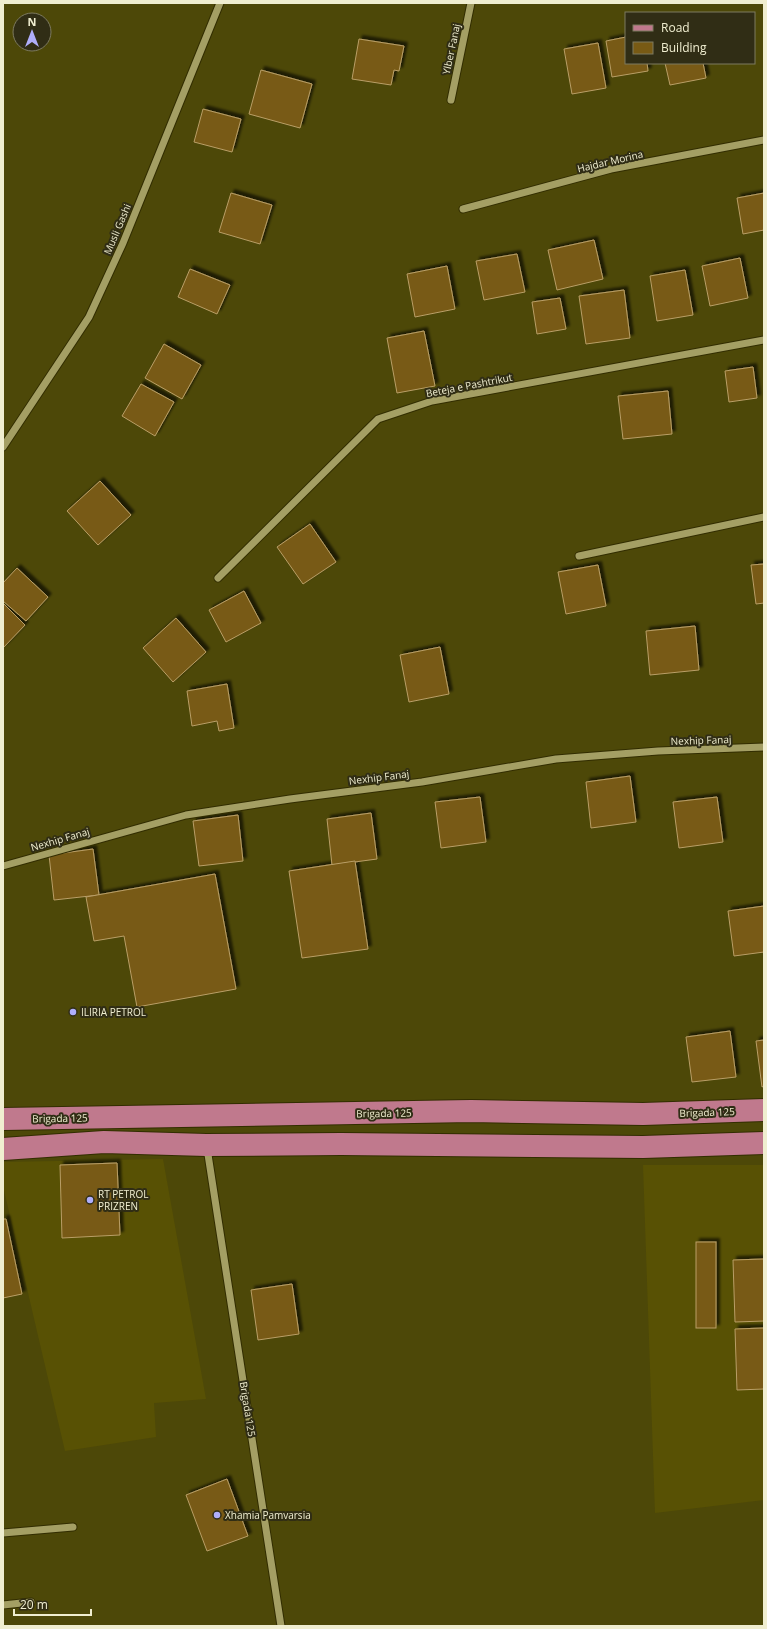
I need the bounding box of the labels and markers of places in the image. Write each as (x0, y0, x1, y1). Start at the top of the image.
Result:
place label: ILIRIA PETROL (81, 1005, 146, 1019)
marker: ILIRIA PETROL (68, 1007, 78, 1017)
place label: RT PETROL PRIZREN (98, 1187, 149, 1213)
marker: RT PETROL PRIZREN (85, 1195, 95, 1205)
place label: Xhamia Pamvarsia (225, 1508, 311, 1522)
marker: Xhamia Pamvarsia (212, 1510, 222, 1520)

